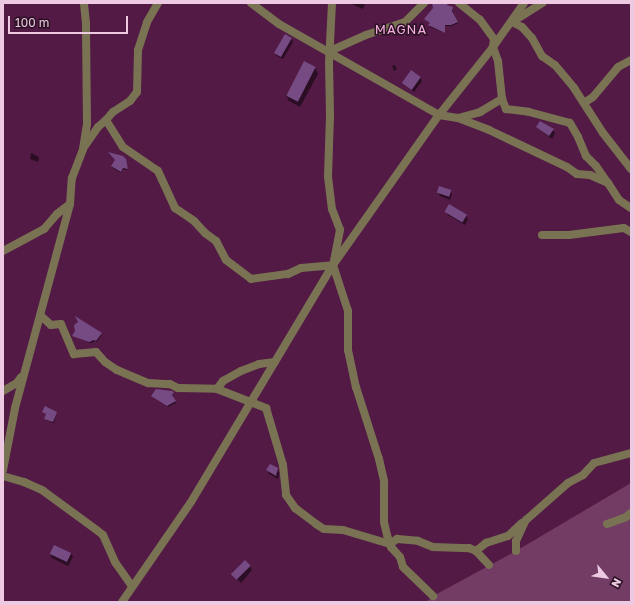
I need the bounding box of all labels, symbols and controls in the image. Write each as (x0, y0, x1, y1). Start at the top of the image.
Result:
scale bar (10, 8, 130, 34)
text: 100 m (15, 15, 49, 30)
district label: MAGNA (375, 21, 427, 37)
north arrow (586, 557, 626, 597)
text: N (609, 576, 625, 590)

